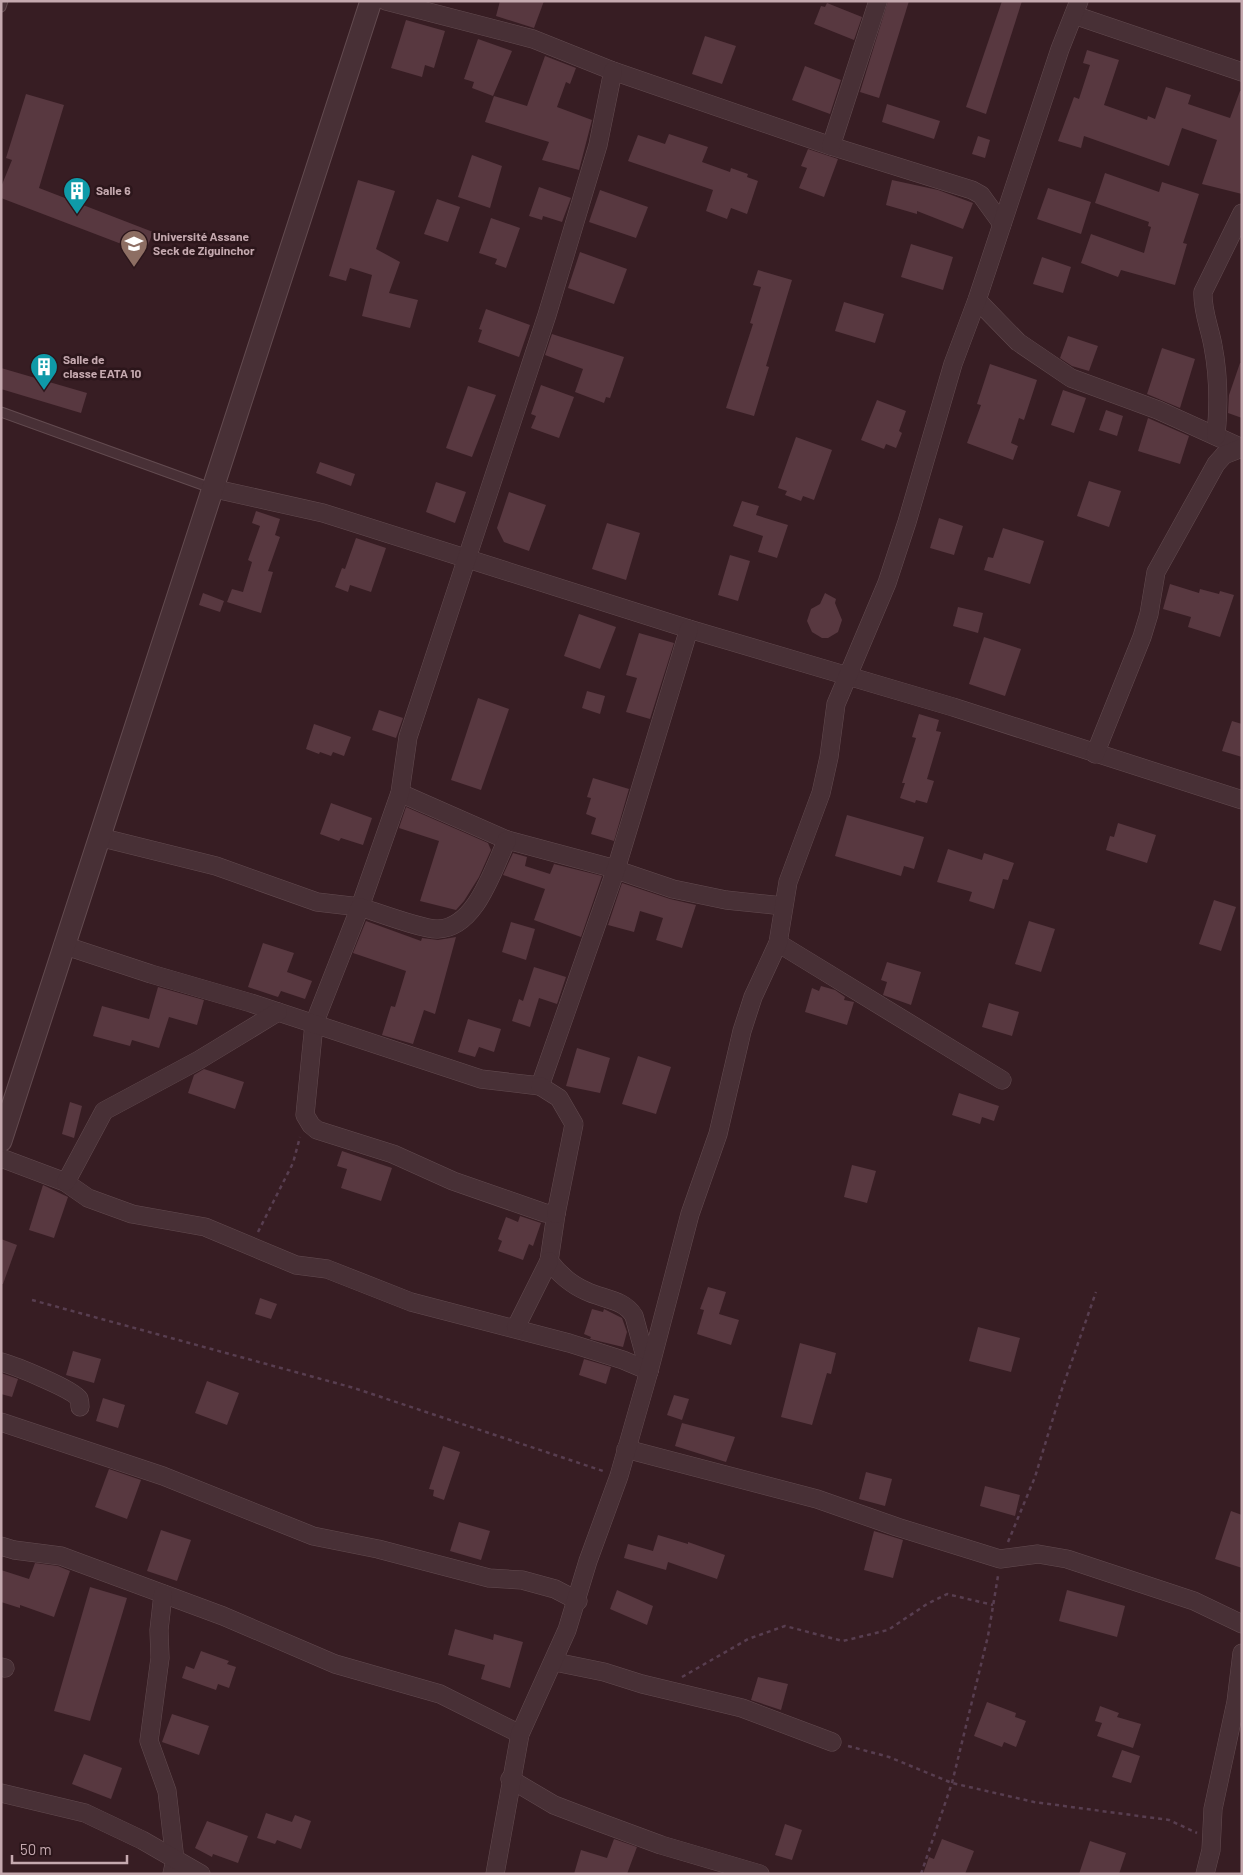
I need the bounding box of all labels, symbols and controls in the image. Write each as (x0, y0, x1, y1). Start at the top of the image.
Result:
building icon: Salle 6 (62, 176, 92, 215)
place label: Salle 6 (96, 183, 131, 197)
school or university icon: Université Assane Seck de Ziguinchor (119, 229, 149, 268)
place label: Université Assane Seck de Ziguinchor (153, 229, 255, 257)
building icon: Salle de classe EATA 10 (29, 352, 59, 391)
place label: Salle de classe EATA 10 (63, 352, 142, 380)
scale bar (12, 1832, 128, 1864)
text: 50 m (20, 1840, 52, 1858)

